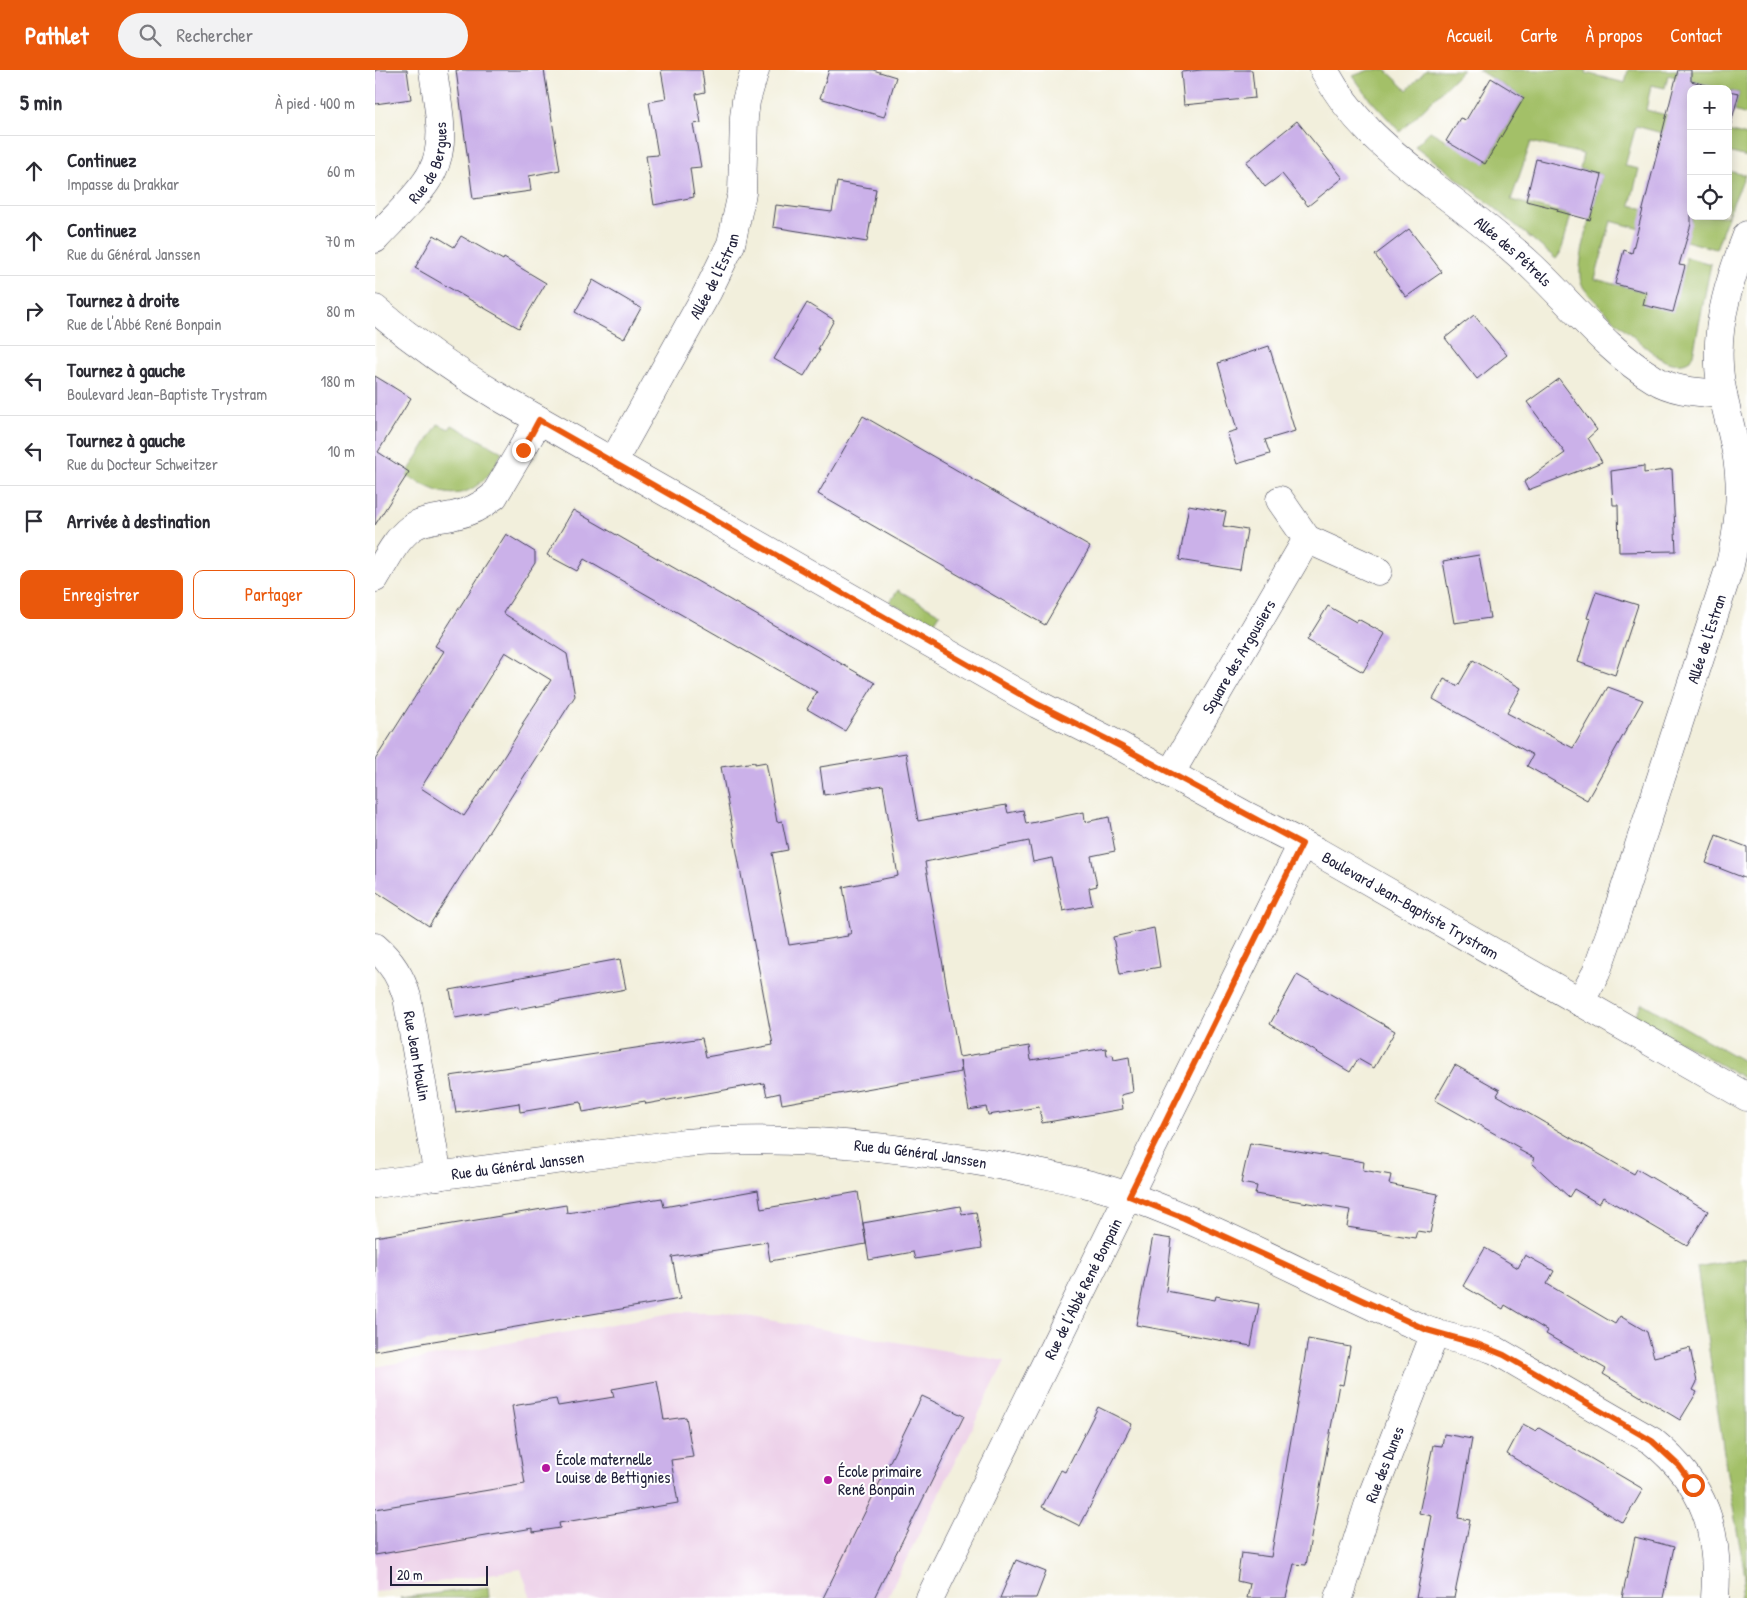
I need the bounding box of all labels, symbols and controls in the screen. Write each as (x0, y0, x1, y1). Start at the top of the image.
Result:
search box (118, 13, 468, 58)
text: Pathlet (25, 19, 88, 51)
icon: search (136, 21, 164, 49)
text: Rechercher (176, 22, 253, 48)
text: Accueil (1446, 23, 1492, 48)
text: Carte (1520, 23, 1558, 48)
text: À propos (1586, 23, 1642, 48)
text: Contact (1670, 23, 1722, 48)
map controls (1687, 85, 1732, 220)
button: + (1687, 85, 1732, 130)
text: 5 min (20, 88, 62, 117)
text: À pied · 400 m (275, 92, 355, 114)
street label: Rue de Bergues (403, 122, 451, 208)
button: − (1687, 130, 1732, 175)
text: Continuez (67, 147, 136, 173)
icon: ahead (20, 157, 48, 185)
text: 60 m (327, 160, 355, 182)
text: Impasse du Drakkar (67, 173, 179, 195)
button: locate (1687, 175, 1732, 220)
street label: Allée des Pétrels (1470, 211, 1557, 291)
text: Continuez (67, 217, 136, 243)
icon: ahead (20, 227, 48, 255)
text: 70 m (325, 230, 355, 252)
street label: Allée de l'Estran (684, 231, 744, 323)
text: Rue du Général Janssen (67, 243, 200, 265)
text: Tournez à droite (67, 287, 180, 313)
icon: right (20, 297, 48, 325)
text: 80 m (326, 300, 355, 322)
text: Rue de l'Abbé René Bonpain (67, 313, 222, 335)
text: Tournez à gauche (67, 357, 185, 383)
icon: left (20, 367, 48, 395)
text: 180 m (321, 370, 355, 392)
text: Boulevard Jean-Baptiste Trystram (67, 383, 267, 405)
text: Tournez à gauche (67, 427, 185, 453)
icon: left (20, 437, 48, 465)
route end (512, 439, 535, 462)
text: 10 m (327, 440, 355, 462)
text: Rue du Docteur Schweitzer (67, 453, 218, 475)
icon: arrive (20, 507, 48, 535)
text: Arrivée à destination (67, 508, 210, 534)
button: Enregistrer (20, 570, 183, 619)
button: Partager (193, 570, 355, 619)
street label: Allée de l'Estran (1681, 591, 1731, 686)
street label: Square des Argousiers (1197, 595, 1280, 718)
street label: Boulevard Jean-Baptiste Trystram (1318, 846, 1503, 964)
street label: Rue Jean Moulin (399, 1009, 436, 1102)
street label: Rue du Général Janssen (853, 1134, 989, 1174)
street label: Rue du Général Janssen (450, 1145, 585, 1185)
street label: Rue de l'Abbé René Bonpain (1039, 1214, 1127, 1363)
street label: Rue des Dunes (1359, 1423, 1409, 1506)
place label: École maternelle Louise de Bettignies (556, 1448, 670, 1488)
place label: École primaire René Bonpain (838, 1460, 923, 1500)
marker: École maternelle Louise de Bettignies (540, 1462, 552, 1474)
marker: École primaire René Bonpain (822, 1474, 834, 1486)
route start (1682, 1474, 1705, 1497)
scale bar (390, 1563, 487, 1586)
text: 20 m (397, 1565, 423, 1584)

